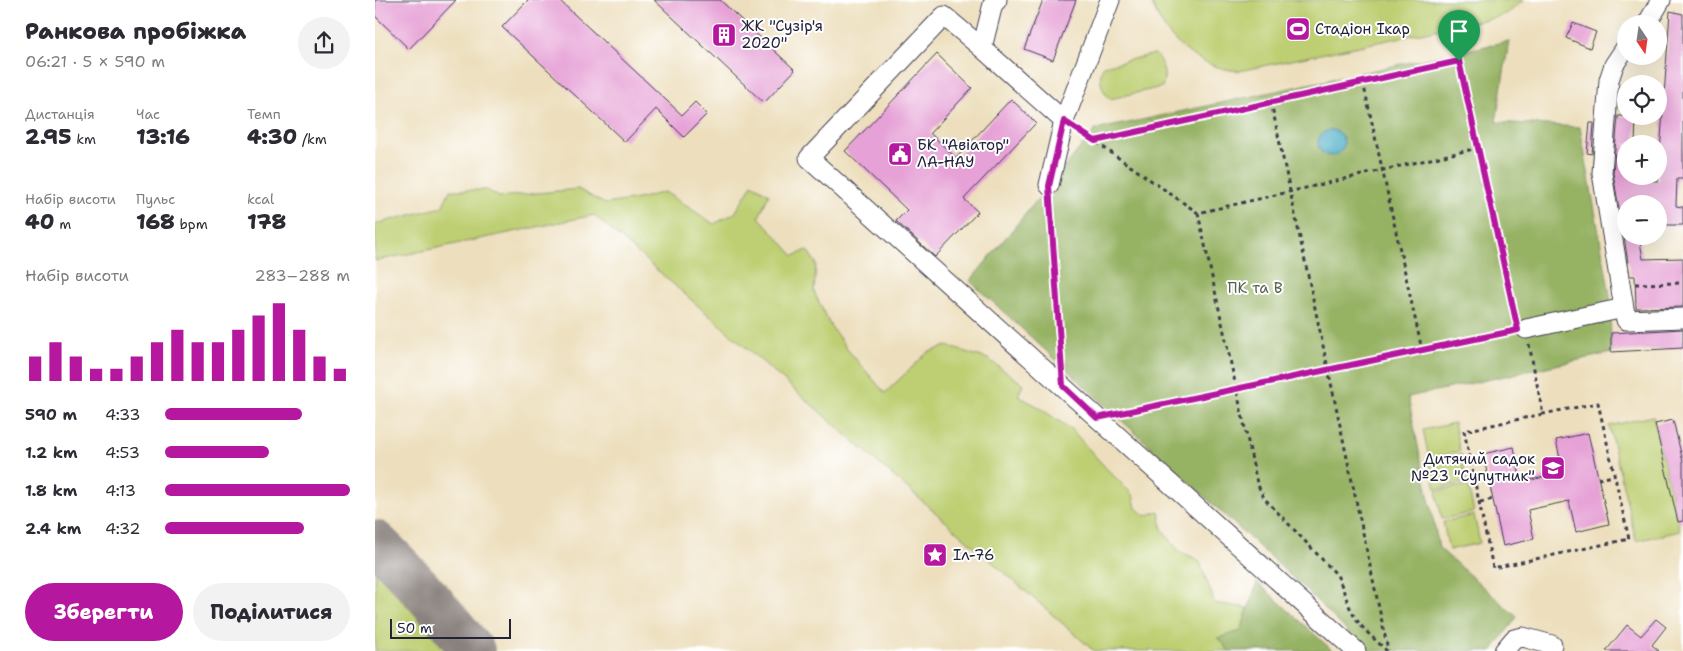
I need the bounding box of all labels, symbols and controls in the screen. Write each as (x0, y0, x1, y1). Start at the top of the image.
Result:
pin (1438, 10, 1480, 61)
north arrow (1617, 15, 1667, 65)
map controls (1617, 15, 1667, 245)
place label: ЖК "Сузір'я 2020" (741, 16, 823, 53)
sports icon: Стадіон Ікар (1285, 16, 1311, 42)
text: Ранкова пробіжка (25, 17, 246, 46)
button: share (298, 17, 350, 69)
icon: arrive (1445, 17, 1473, 45)
place label: Стадіон Ікар (1315, 19, 1410, 39)
building icon: ЖК "Сузір'я 2020" (711, 22, 737, 48)
text: 06:21 · 5 × 590 m (25, 51, 165, 72)
button: locate (1617, 75, 1667, 125)
text: Дистанція (25, 105, 95, 123)
text: Час (136, 105, 160, 123)
text: Темп (247, 105, 281, 123)
text: 2.95 (25, 123, 71, 151)
text: 13:16 (136, 123, 190, 151)
text: 4:30 (247, 123, 297, 151)
text: km (71, 130, 96, 148)
text: /km (297, 130, 327, 148)
place label: БК "Авіатор" ЛА-НАУ (917, 135, 1009, 172)
button: + (1617, 135, 1667, 185)
public building icon: БК "Авіатор" ЛА-НАУ (887, 141, 913, 167)
text: Набір висоти (25, 190, 116, 208)
text: Пульс (136, 190, 175, 208)
text: kcal (247, 190, 274, 208)
button: − (1617, 195, 1667, 245)
text: 40 (25, 208, 54, 236)
text: 168 (136, 208, 175, 236)
text: 178 (247, 208, 286, 236)
text: m (54, 215, 71, 233)
text: bpm (175, 215, 208, 233)
text: Набір висоти (25, 265, 129, 286)
text: 283–288 m (255, 265, 350, 286)
park label: ПК та В (1227, 278, 1283, 298)
text: 590 m (25, 404, 77, 425)
text: 4:33 (105, 404, 141, 425)
text: 1.2 km (25, 442, 78, 463)
text: 4:53 (105, 442, 140, 463)
place label: Дитячий садок №23 "Супутник" (1411, 449, 1535, 486)
school or university icon: Дитячий садок №23 "Супутник" (1540, 455, 1566, 481)
text: 1.8 km (25, 480, 77, 501)
text: 4:13 (105, 480, 136, 501)
text: 2.4 km (25, 518, 81, 539)
text: 4:32 (105, 518, 140, 539)
place icon: Іл-76 (922, 542, 948, 568)
place label: Іл-76 (953, 545, 994, 565)
button: Зберегти (25, 583, 183, 641)
button: Поділитися (193, 583, 350, 641)
scale bar (390, 616, 511, 639)
text: 50 m (397, 619, 432, 637)

